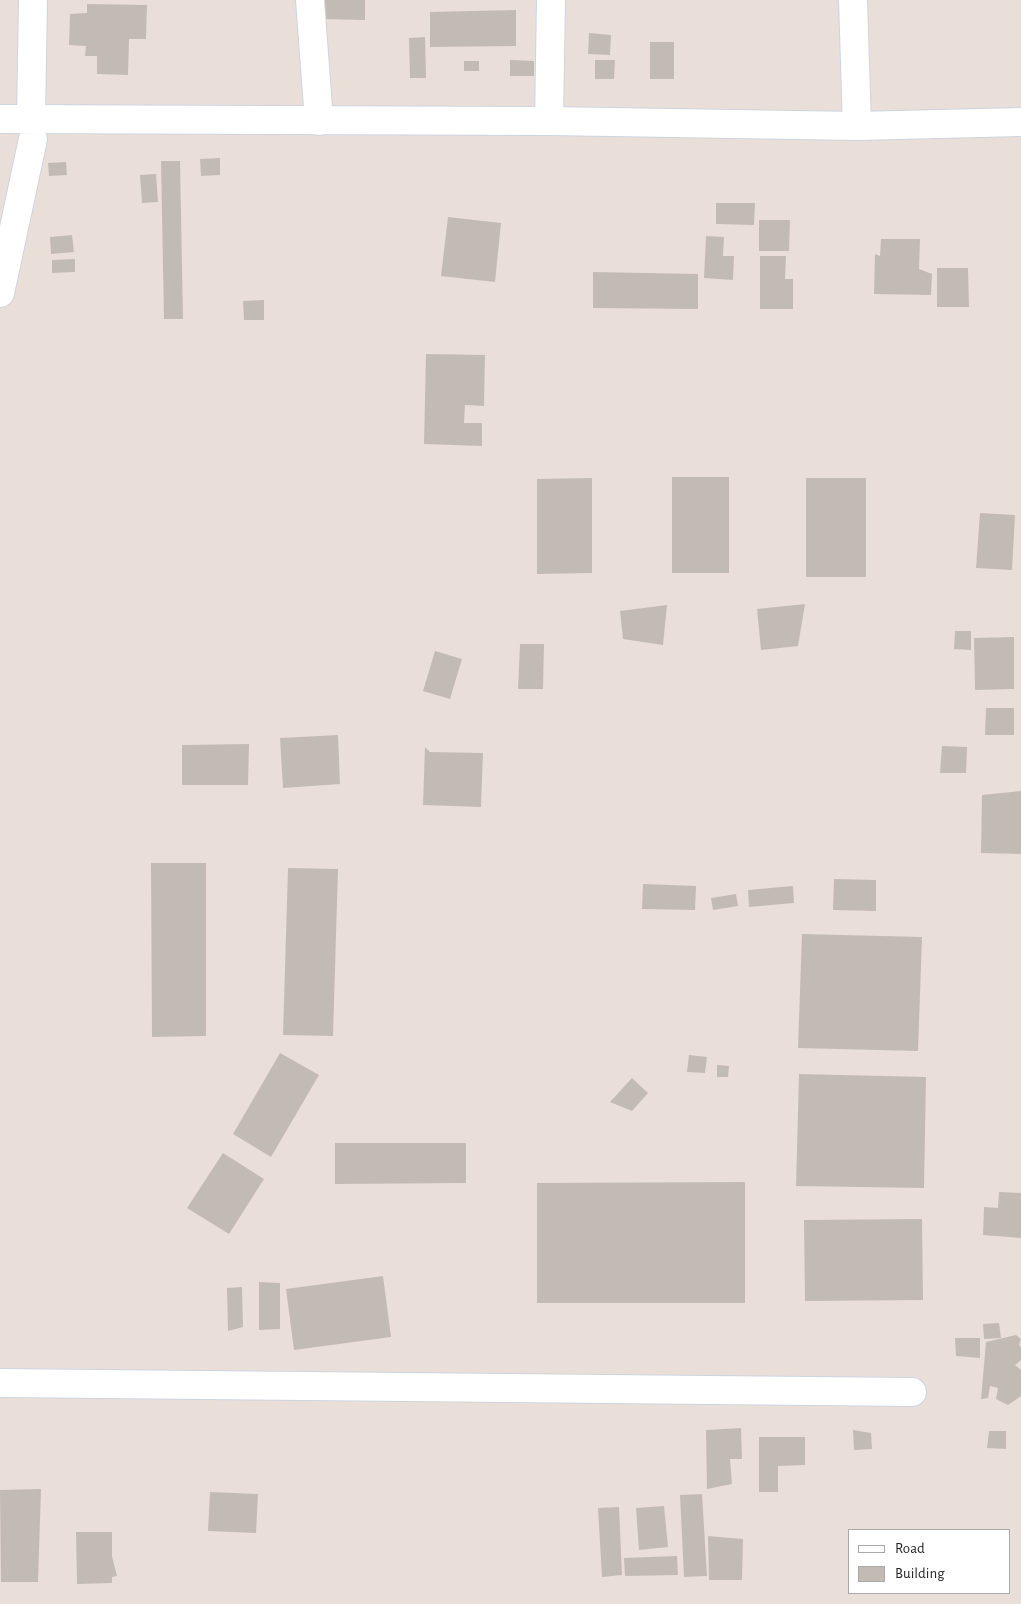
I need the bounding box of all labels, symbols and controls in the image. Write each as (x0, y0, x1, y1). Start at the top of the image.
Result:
legend (848, 1529, 1011, 1594)
text: Road (895, 1541, 925, 1556)
text: Building (895, 1566, 945, 1581)

